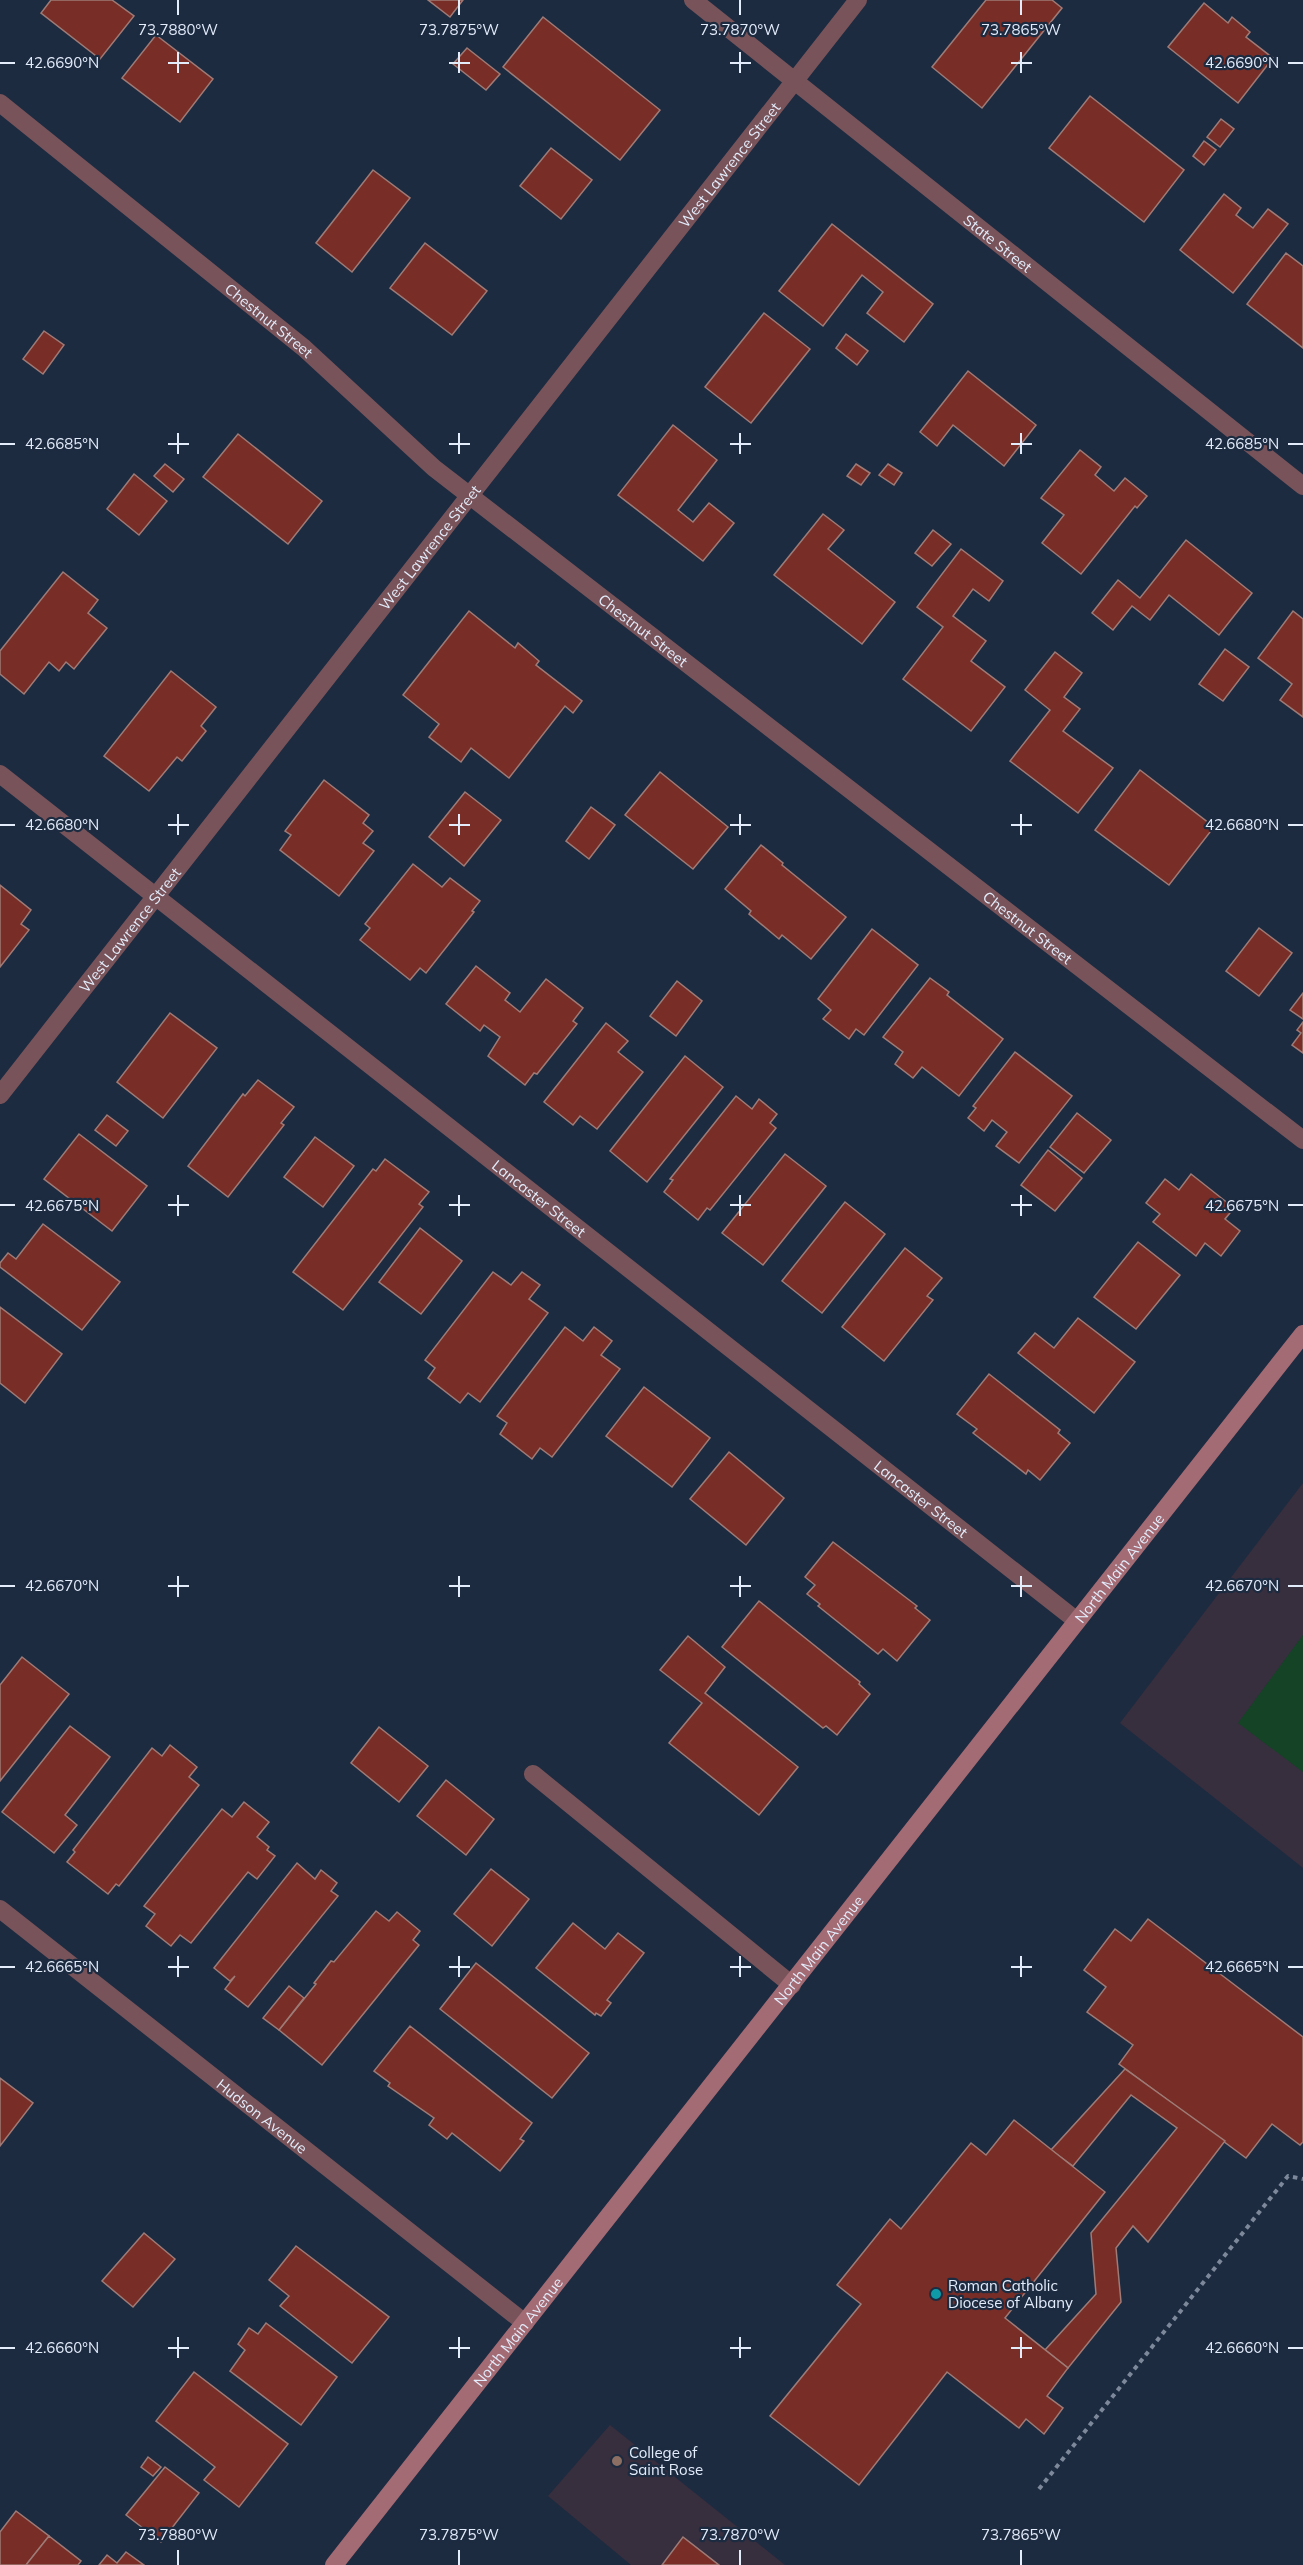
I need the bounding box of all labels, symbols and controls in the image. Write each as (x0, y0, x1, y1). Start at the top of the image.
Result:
text: 73.7880°W (138, 20, 218, 39)
text: 73.7875°W (419, 20, 499, 39)
text: 73.7870°W (700, 20, 780, 39)
text: 73.7865°W (981, 20, 1061, 39)
text: 42.6690°N (25, 53, 99, 72)
text: 42.6690°N (1205, 53, 1279, 72)
street label: West Lawrence Street (674, 98, 784, 231)
street label: State Street (960, 210, 1036, 276)
street label: Chestnut Street (221, 279, 317, 361)
text: 42.6685°N (25, 434, 99, 453)
text: 42.6685°N (1205, 434, 1279, 453)
street label: West Lawrence Street (374, 481, 484, 614)
street label: Chestnut Street (595, 589, 692, 670)
text: 42.6680°N (25, 815, 99, 834)
text: 42.6680°N (1205, 815, 1279, 834)
street label: West Lawrence Street (75, 863, 184, 996)
street label: Chestnut Street (979, 887, 1076, 968)
street label: Lancaster Street (489, 1155, 590, 1241)
text: 42.6675°N (25, 1196, 99, 1215)
text: 42.6675°N (1205, 1196, 1279, 1215)
street label: Lancaster Street (871, 1456, 972, 1541)
street label: North Main Avenue (1070, 1509, 1168, 1626)
text: 42.6670°N (25, 1576, 99, 1595)
text: 42.6670°N (1205, 1576, 1279, 1595)
street label: North Main Avenue (769, 1891, 867, 2008)
text: 42.6665°N (25, 1957, 99, 1976)
text: 42.6665°N (1205, 1957, 1279, 1976)
street label: Hudson Avenue (213, 2074, 311, 2157)
street label: North Main Avenue (469, 2273, 567, 2390)
place label: Roman Catholic Diocese of Albany (948, 2276, 1073, 2312)
marker: Roman Catholic Diocese of Albany (929, 2287, 943, 2301)
text: 42.6660°N (25, 2338, 99, 2357)
text: 42.6660°N (1205, 2338, 1279, 2357)
place label: College of Saint Rose (629, 2443, 703, 2479)
marker: College of Saint Rose (610, 2454, 624, 2468)
text: 73.7880°W (138, 2525, 218, 2544)
text: 73.7875°W (419, 2525, 499, 2544)
text: 73.7870°W (700, 2525, 780, 2544)
text: 73.7865°W (981, 2525, 1061, 2544)

